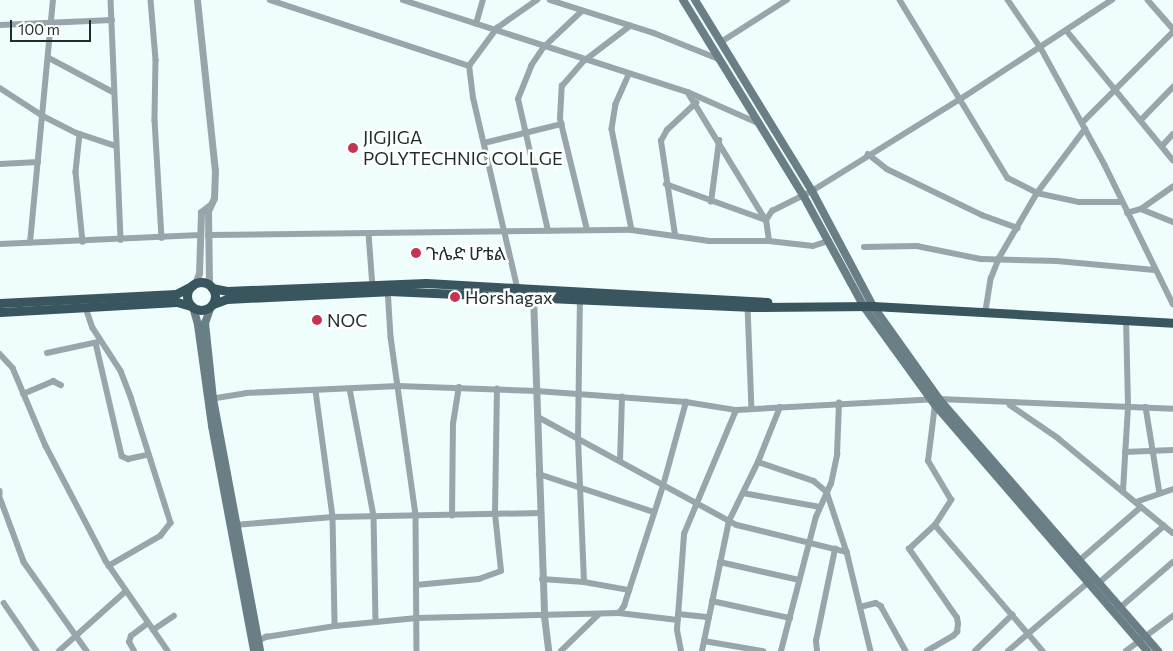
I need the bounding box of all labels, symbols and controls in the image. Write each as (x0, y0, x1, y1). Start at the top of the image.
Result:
scale bar (12, 10, 94, 42)
text: 100 m (18, 20, 60, 38)
place label: JIGJIGA POLYTECHNIC COLLGE (363, 127, 563, 170)
marker: JIGJIGA POLYTECHNIC COLLGE (347, 142, 359, 154)
place label: ጉሌድ ሆቴል (426, 242, 506, 264)
marker: ጉሌድ ሆቴል (410, 247, 422, 259)
place label: Horshagax (465, 286, 553, 308)
marker: Horshagax (449, 291, 461, 303)
place label: NOC (327, 309, 368, 331)
marker: NOC (311, 314, 323, 326)

